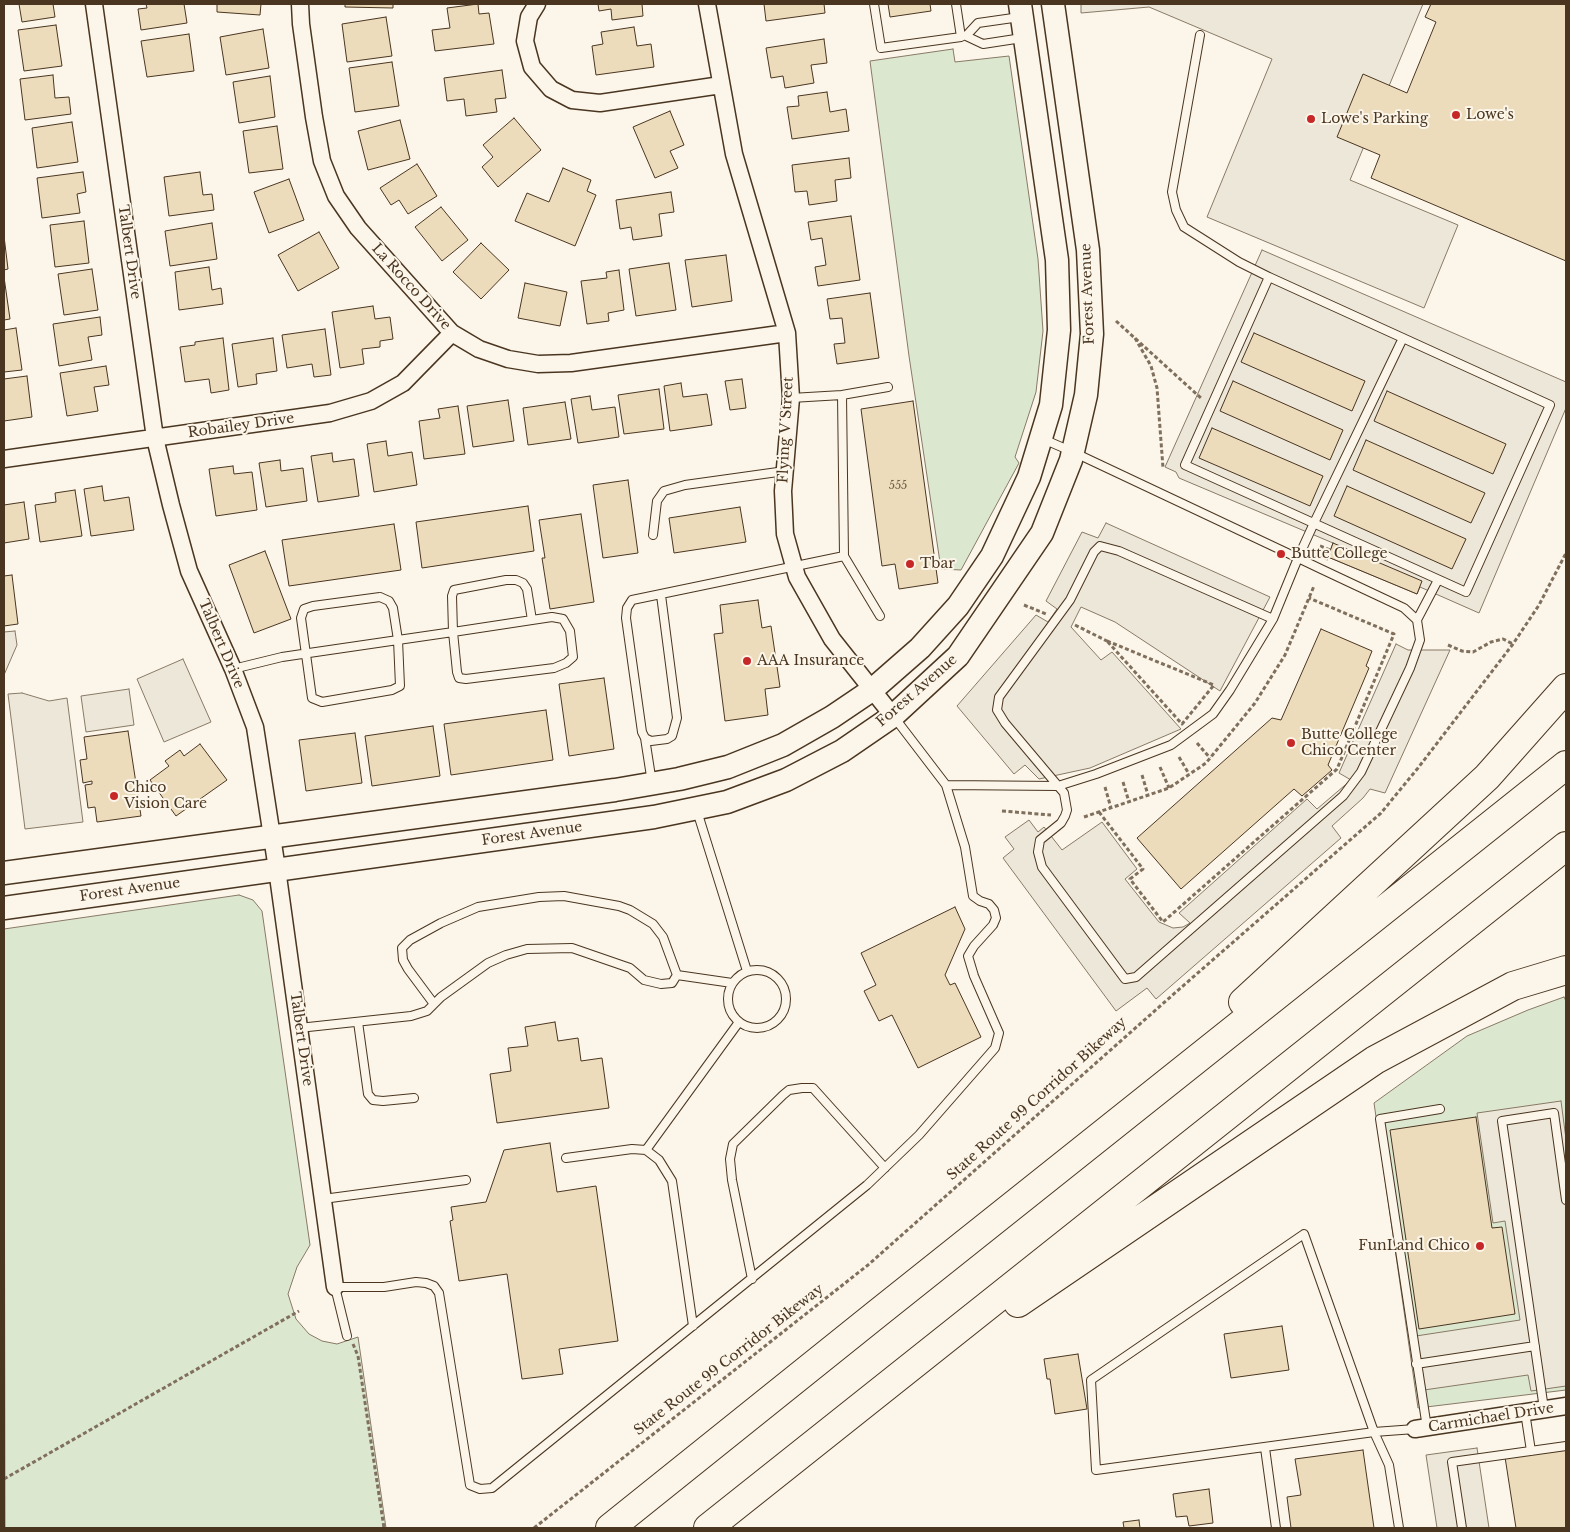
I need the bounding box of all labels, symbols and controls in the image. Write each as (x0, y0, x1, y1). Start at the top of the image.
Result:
place label: Lowe's (1466, 107, 1514, 123)
marker: Lowe's (1450, 109, 1462, 121)
place label: Lowe's Parking (1321, 111, 1428, 127)
marker: Lowe's Parking (1305, 113, 1317, 125)
street label: Talbert Drive (114, 204, 144, 300)
street label: La Rocco Drive (368, 240, 454, 334)
street label: Forest Avenue (1078, 243, 1098, 345)
street label: Flying V Street (775, 376, 797, 484)
street label: Robailey Drive (187, 410, 295, 442)
house number: 555 (889, 479, 907, 493)
place label: Butte College (1291, 546, 1388, 562)
marker: Butte College (1275, 548, 1287, 560)
place label: Tbar (920, 556, 955, 572)
marker: Tbar (904, 558, 916, 570)
street label: Talbert Drive (195, 597, 247, 691)
street label: Forest Avenue (873, 651, 961, 731)
place label: AAA Insurance (757, 653, 864, 669)
marker: AAA Insurance (741, 655, 753, 667)
place label: Butte College Chico Center (1301, 727, 1398, 760)
marker: Butte College Chico Center (1285, 737, 1297, 749)
place label: Chico Vision Care (124, 780, 207, 812)
marker: Chico Vision Care (108, 790, 120, 802)
street label: Forest Avenue (481, 819, 583, 849)
street label: Forest Avenue (79, 875, 181, 905)
street label: Talbert Drive (286, 991, 316, 1087)
street label: State Route 99 Corridor Bikeway (944, 1014, 1130, 1184)
place label: FunLand Chico (1358, 1238, 1470, 1254)
marker: FunLand Chico (1474, 1240, 1486, 1252)
street label: State Route 99 Corridor Bikeway (631, 1281, 827, 1439)
street label: Carmichael Drive (1427, 1400, 1555, 1436)

